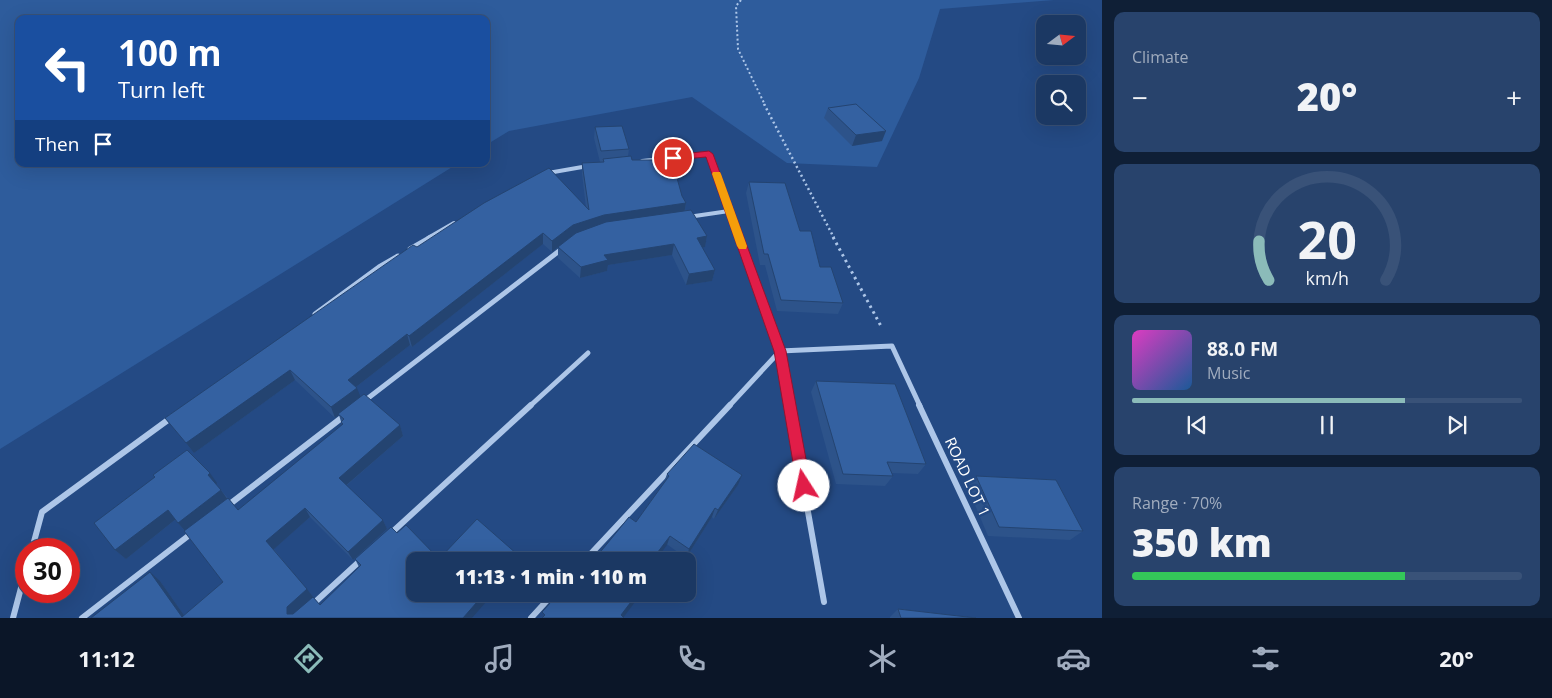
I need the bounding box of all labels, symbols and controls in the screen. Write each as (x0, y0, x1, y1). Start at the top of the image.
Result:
north arrow (1036, 15, 1086, 65)
map controls (1036, 15, 1086, 125)
text: 100 m (118, 29, 222, 76)
icon: left (35, 35, 100, 100)
text: Climate (1132, 46, 1189, 68)
text: 20° (1297, 70, 1357, 122)
text: Turn left (118, 74, 205, 104)
button: search (1036, 75, 1086, 125)
text: − (1132, 78, 1148, 116)
text: + (1506, 78, 1522, 116)
icon: arrive (89, 130, 117, 158)
text: Then (35, 131, 79, 157)
pin (652, 137, 694, 179)
icon: arrive (659, 144, 687, 172)
text: 20 (1297, 203, 1357, 274)
text: km/h (1305, 266, 1349, 290)
text: 88.0 FM (1207, 336, 1278, 362)
text: Music (1207, 362, 1251, 384)
icon: previous (1183, 411, 1211, 439)
icon: pause (1313, 411, 1341, 439)
icon: next (1443, 411, 1471, 439)
street label: ROAD LOT 1 (941, 434, 995, 520)
position arrow (777, 459, 829, 511)
text: Range · 70% (1132, 492, 1222, 514)
text: 350 km (1132, 516, 1272, 568)
speed limit sign: 30 (15, 538, 80, 603)
text: 11:13 · 1 min · 110 m (455, 564, 647, 590)
icon: directions (291, 641, 326, 676)
icon: music (482, 641, 517, 676)
icon: phone (674, 641, 709, 676)
icon: climate (865, 641, 900, 676)
icon: car (1056, 641, 1091, 676)
icon: filters (1248, 641, 1283, 676)
text: 11:12 (78, 643, 135, 673)
text: 20° (1439, 643, 1474, 673)

